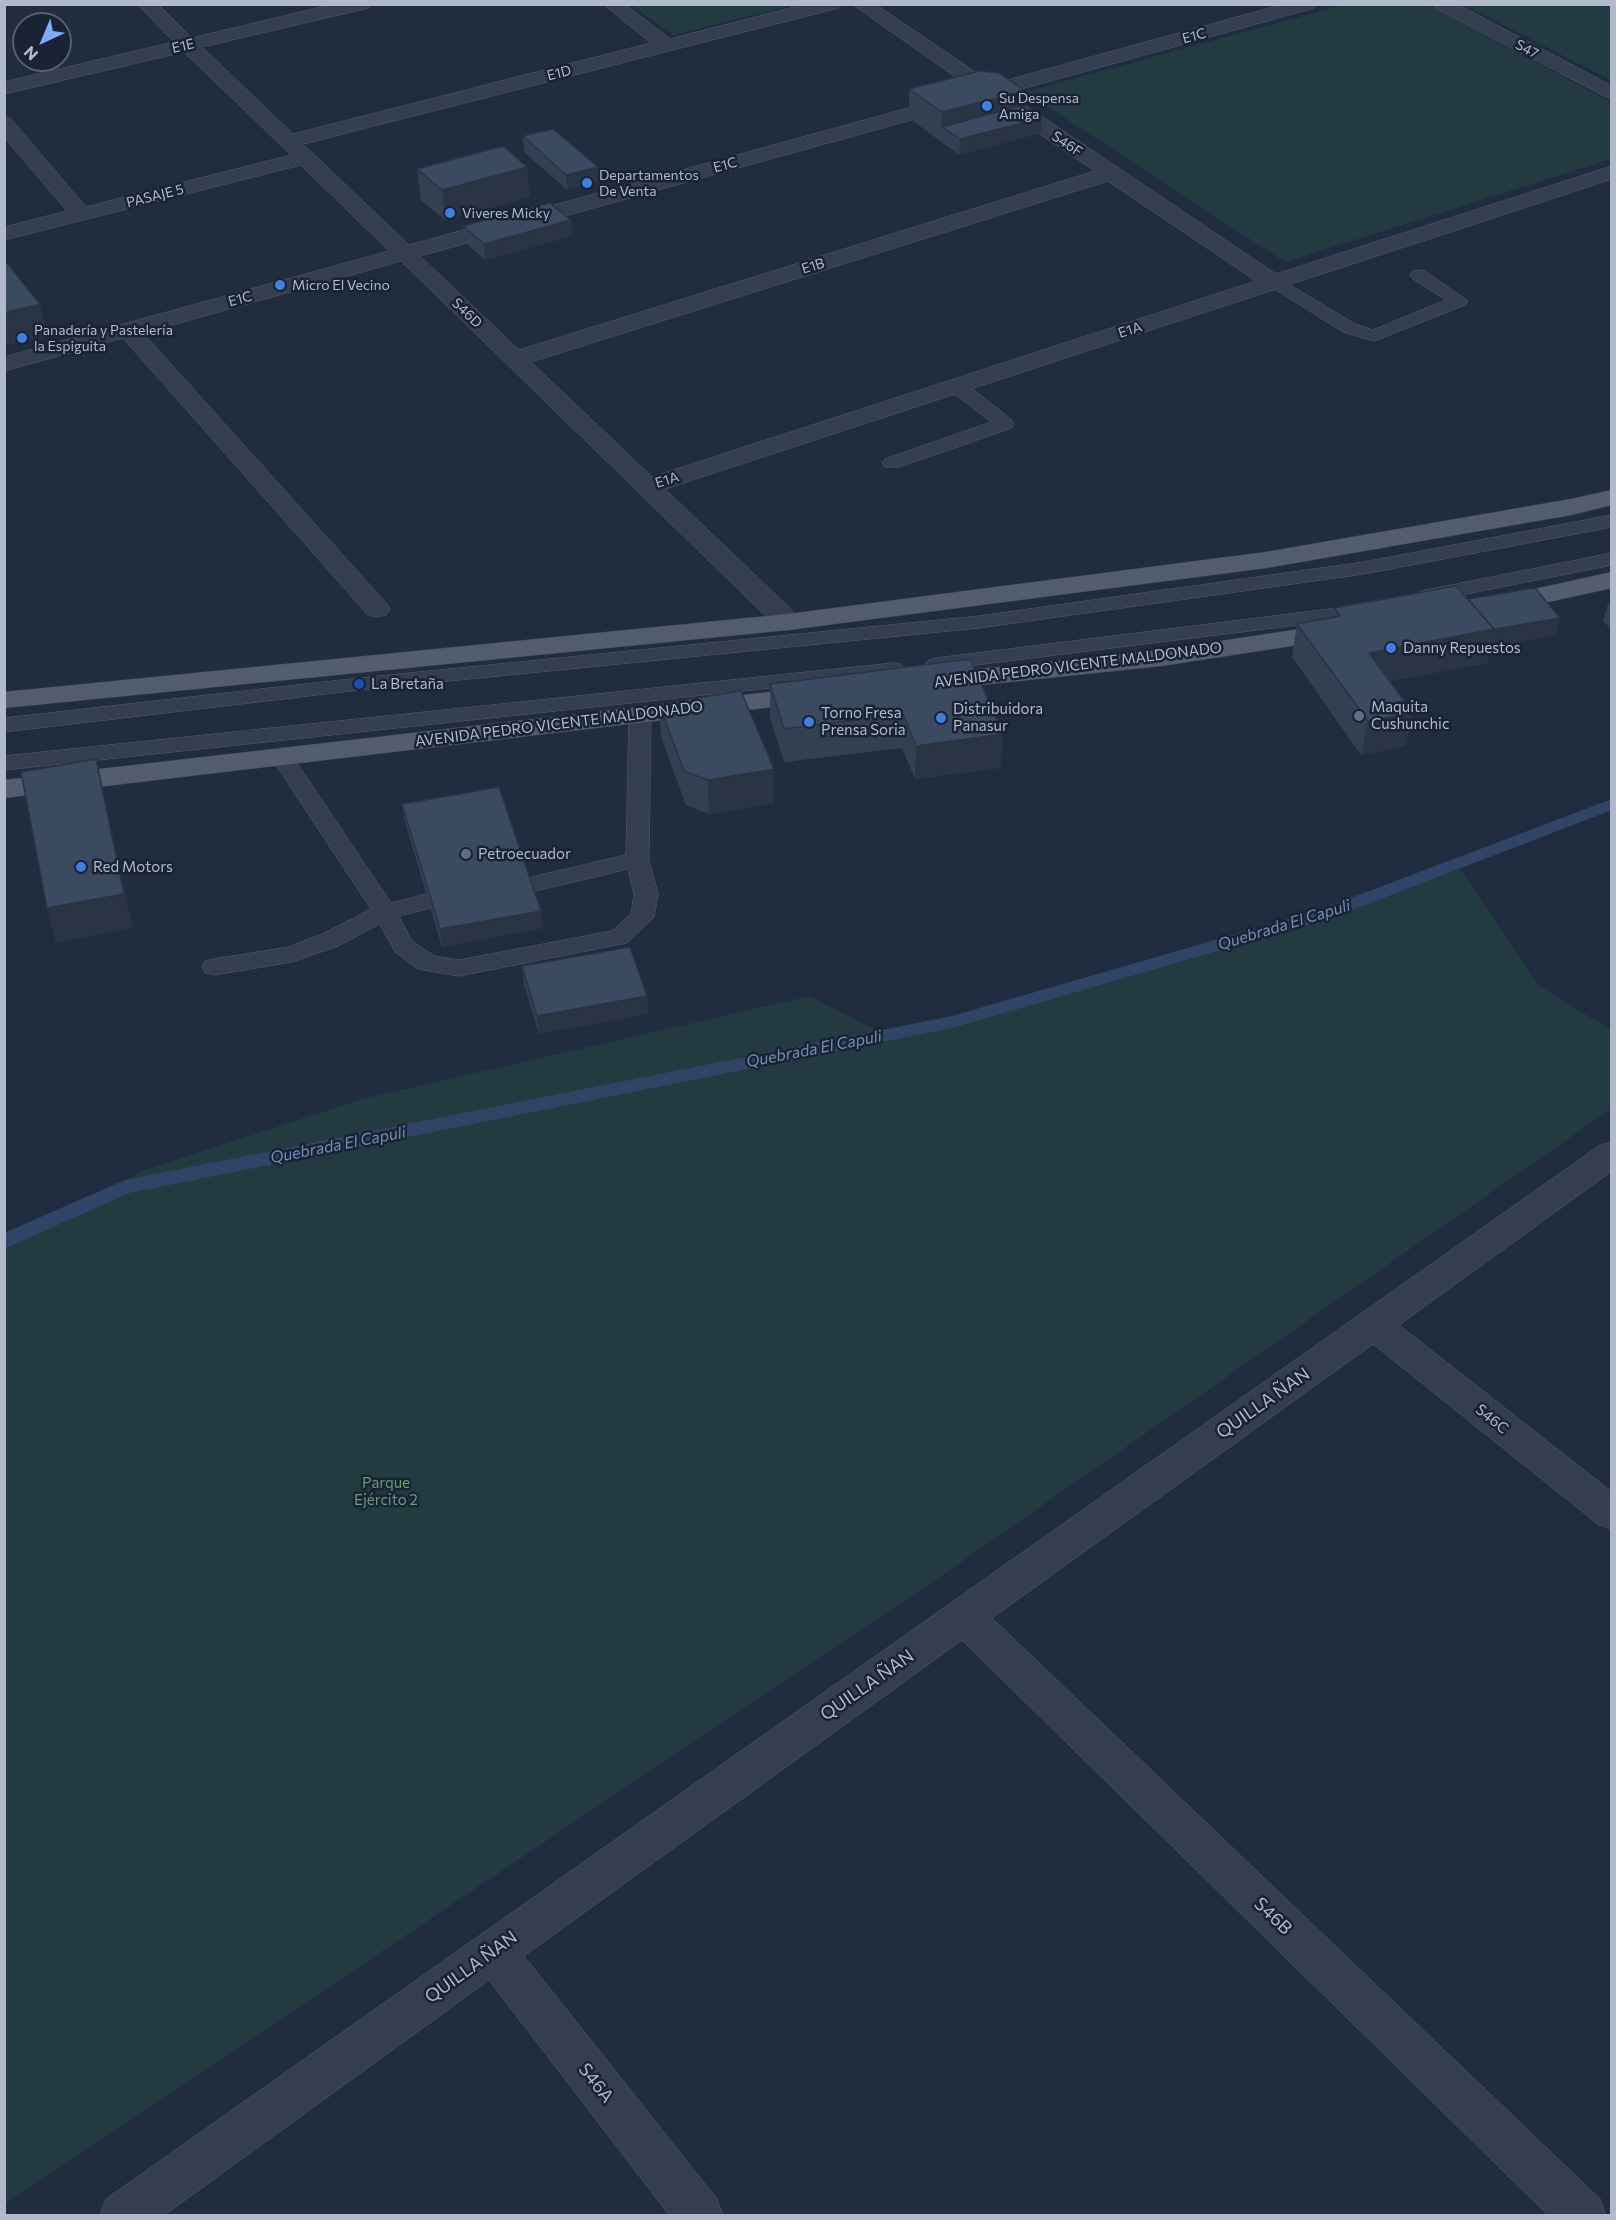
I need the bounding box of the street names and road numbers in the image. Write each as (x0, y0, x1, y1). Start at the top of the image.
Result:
street label: E1C (1180, 25, 1208, 47)
street label: E1E (170, 35, 196, 57)
street label: S47 (1513, 36, 1541, 62)
street label: E1D (545, 62, 573, 84)
street label: S46F (1049, 128, 1085, 160)
street label: E1C (711, 154, 739, 176)
street label: PASAJE 5 (124, 181, 186, 211)
street label: E1B (799, 255, 827, 277)
street label: E1C (226, 288, 254, 310)
street label: S46D (448, 295, 486, 331)
street label: E1A (1116, 318, 1144, 342)
street label: E1A (653, 468, 681, 492)
street label: AVENIDA PEDRO VICENTE MALDONADO (933, 638, 1223, 692)
street label: AVENIDA PEDRO VICENTE MALDONADO (414, 697, 704, 751)
street label: QUILLA ÑAN (1212, 1363, 1314, 1443)
street label: S46C (1472, 1400, 1512, 1438)
street label: QUILLA ÑAN (816, 1645, 918, 1725)
street label: S46B (1250, 1893, 1296, 1939)
street label: QUILLA ÑAN (421, 1926, 521, 2008)
street label: S46A (574, 2059, 618, 2107)

